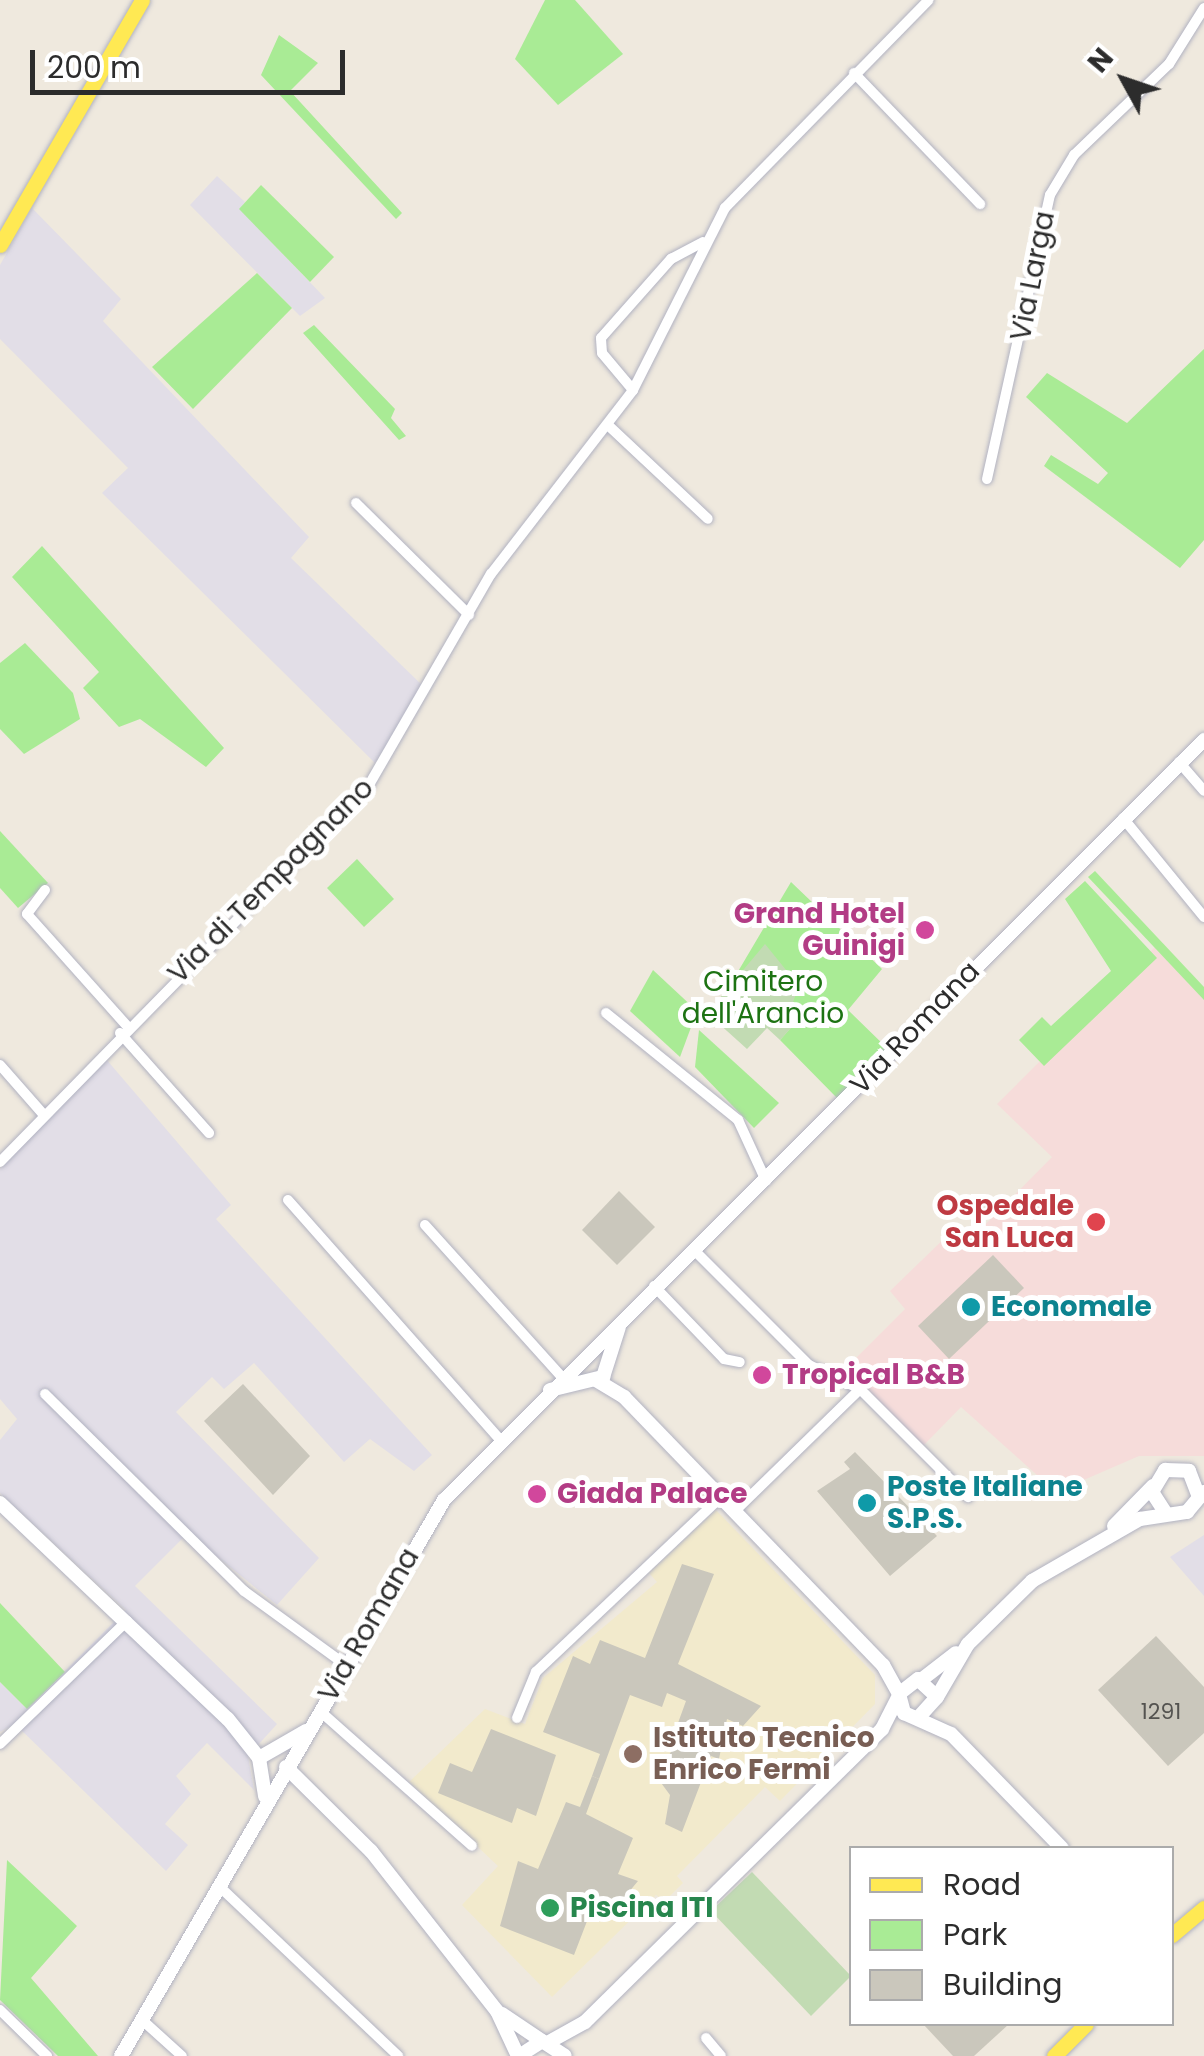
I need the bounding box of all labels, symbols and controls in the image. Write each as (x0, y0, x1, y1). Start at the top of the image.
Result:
scale bar (35, 30, 350, 92)
north arrow (1074, 30, 1174, 130)
text: N (1079, 40, 1122, 81)
text: 200 m (47, 46, 141, 89)
street label: Via Larga (1004, 208, 1062, 344)
street label: Via di Tempagnano (161, 771, 381, 991)
place label: Grand Hotel Guinigi (734, 897, 905, 963)
marker: Grand Hotel Guinigi (914, 919, 936, 941)
street label: Via Romana (843, 955, 987, 1101)
park label: Cimitero dell'Arancio (682, 965, 844, 1031)
place label: Ospedale San Luca (937, 1189, 1074, 1255)
marker: Ospedale San Luca (1083, 1209, 1109, 1235)
place label: Economale (991, 1290, 1152, 1324)
marker: Economale (960, 1296, 982, 1318)
place label: Tropical B&B (782, 1358, 965, 1392)
marker: Tropical B&B (751, 1364, 773, 1386)
place label: Poste Italiane S.P.S. (887, 1470, 1083, 1536)
place label: Giada Palace (557, 1477, 748, 1511)
marker: Giada Palace (526, 1483, 548, 1505)
marker: Poste Italiane S.P.S. (856, 1492, 878, 1514)
street label: Via Romana (312, 1542, 426, 1708)
house number: 1291 (1141, 1699, 1181, 1725)
place label: Istituto Tecnico Enrico Fermi (653, 1721, 875, 1787)
marker: Istituto Tecnico Enrico Fermi (622, 1743, 644, 1765)
legend (849, 1846, 1174, 2026)
text: Road (943, 1863, 1021, 1906)
place label: Piscina ITI (570, 1891, 713, 1925)
marker: Piscina ITI (539, 1897, 561, 1919)
text: Park (943, 1913, 1007, 1956)
text: Building (943, 1963, 1063, 2006)

